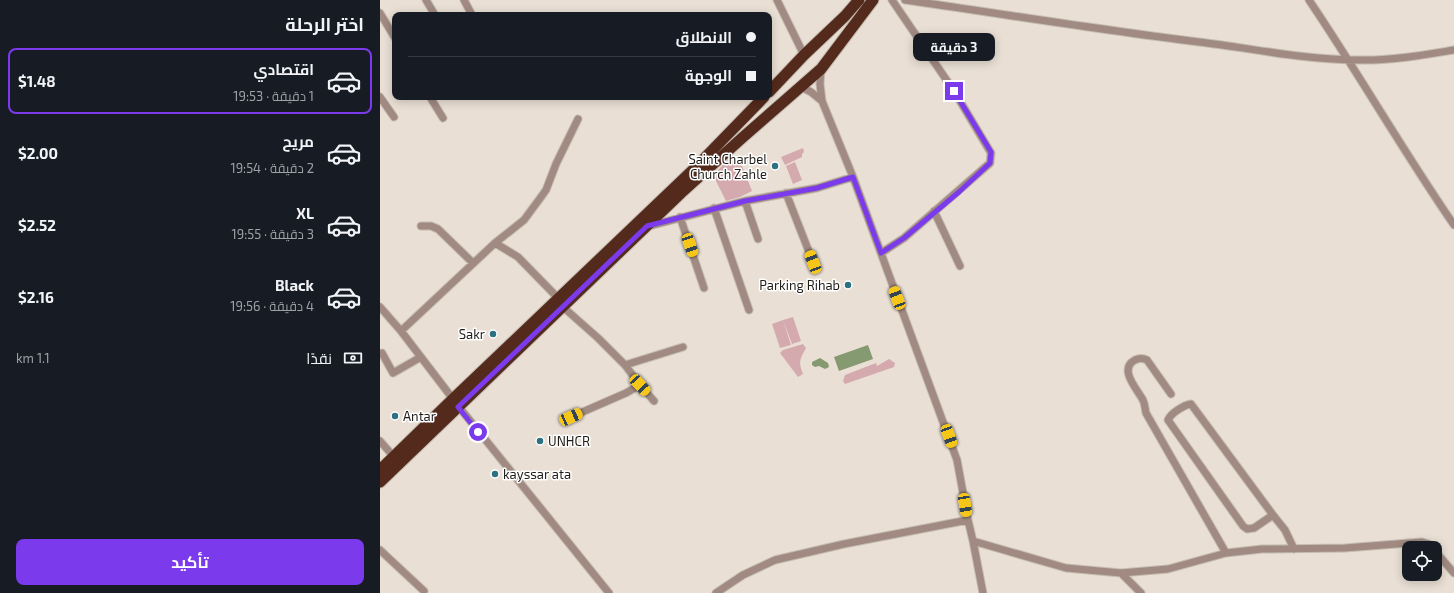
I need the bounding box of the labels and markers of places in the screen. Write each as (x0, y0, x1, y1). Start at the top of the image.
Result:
place label: Saint Charbel Church Zahle (688, 151, 767, 182)
marker: Saint Charbel Church Zahle (770, 161, 780, 171)
place label: Parking Rihab (759, 277, 840, 293)
marker: Parking Rihab (843, 280, 853, 290)
place label: Sakr (459, 326, 485, 342)
marker: Sakr (488, 329, 498, 339)
place label: Antar (403, 408, 436, 424)
marker: Antar (390, 411, 400, 421)
place label: UNHCR (548, 433, 590, 449)
marker: UNHCR (535, 436, 545, 446)
place label: kayssar ata (503, 466, 571, 482)
marker: kayssar ata (490, 469, 500, 479)

